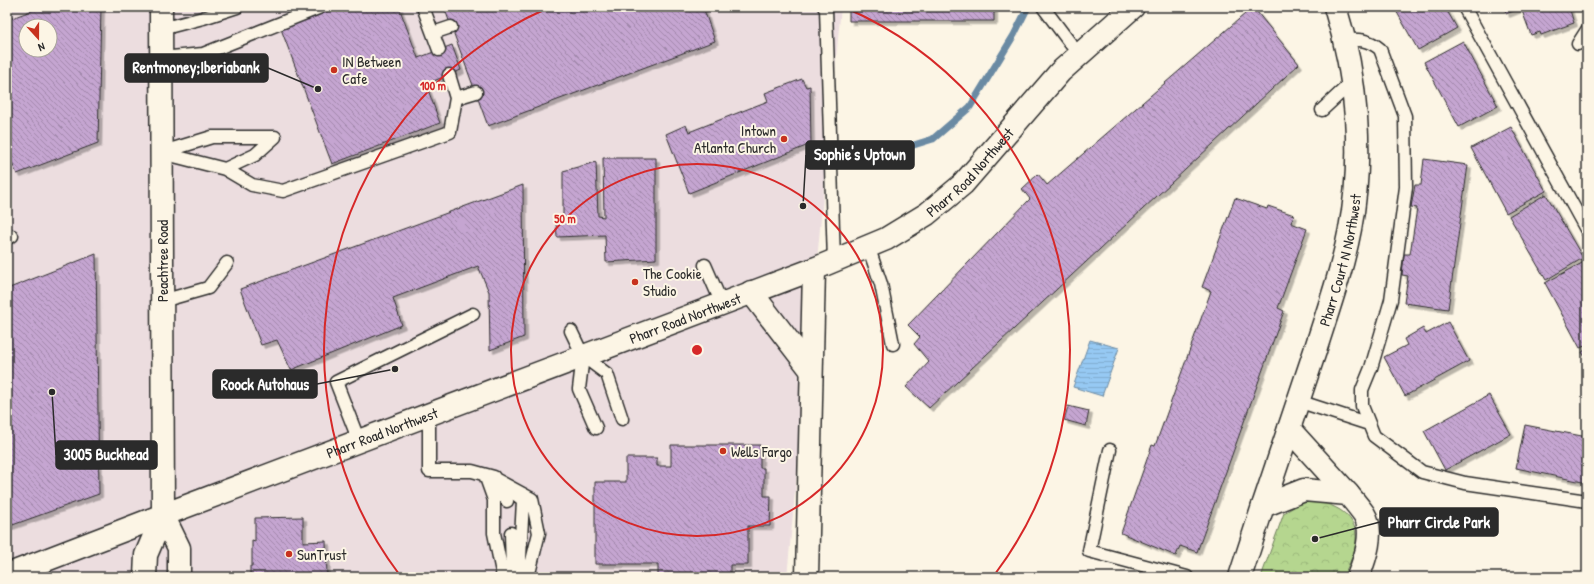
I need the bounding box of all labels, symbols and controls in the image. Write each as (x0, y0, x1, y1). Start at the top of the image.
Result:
north arrow (18, 18, 58, 58)
text: N (36, 40, 47, 55)
place label: IN Between Cafe (342, 51, 402, 89)
callout: Rentmoney;Iberiabank (125, 54, 268, 82)
text: Rentmoney;Iberiabank (132, 56, 260, 79)
marker: IN Between Cafe (329, 65, 339, 75)
text: 100 m (420, 77, 446, 94)
place label: Intown Atlanta Church (694, 120, 776, 158)
street label: Pharr Road Northwest (921, 122, 1019, 221)
marker: Intown Atlanta Church (779, 134, 789, 144)
callout: Sophie's Uptown (806, 141, 914, 169)
text: Sophie's Uptown (814, 143, 906, 166)
street label: Pharr Court N Northwest (1313, 192, 1366, 329)
text: 50 m (554, 210, 576, 227)
street label: Peachtree Road (152, 220, 173, 302)
place label: The Cookie Studio (643, 263, 702, 301)
marker: The Cookie Studio (630, 277, 640, 287)
street label: Pharr Road Northwest (626, 287, 745, 348)
centre of rings (690, 343, 704, 357)
callout: Roock Autohaus (213, 370, 317, 398)
text: Roock Autohaus (221, 373, 310, 395)
street label: Pharr Road Northwest (323, 401, 441, 463)
callout: 3005 Buckhead (56, 441, 157, 469)
place label: Wells Fargo (731, 441, 792, 462)
text: 3005 Buckhead (64, 443, 149, 465)
marker: Wells Fargo (718, 446, 728, 456)
callout: Pharr Circle Park (1380, 508, 1498, 536)
text: Pharr Circle Park (1388, 511, 1491, 533)
place label: SunTrust (297, 544, 347, 565)
marker: SunTrust (284, 549, 294, 559)

